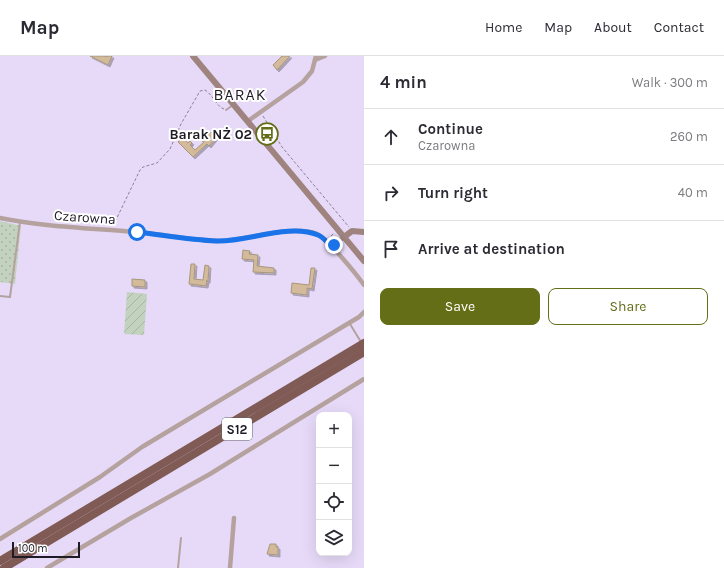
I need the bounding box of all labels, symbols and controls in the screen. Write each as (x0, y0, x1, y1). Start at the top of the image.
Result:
text: Map (20, 17, 59, 39)
text: Home (485, 19, 522, 36)
text: Map (544, 19, 572, 36)
text: About (594, 19, 632, 36)
text: Contact (654, 19, 704, 36)
text: 4 min (380, 72, 427, 92)
text: Walk · 300 m (632, 75, 708, 90)
district label: BARAK (214, 85, 266, 104)
text: Continue (418, 120, 483, 138)
bus stop icon: Barak NŻ 02 (254, 121, 280, 147)
place label: Barak NŻ 02 (170, 126, 252, 143)
icon: ahead (380, 126, 402, 148)
text: 260 m (670, 129, 708, 144)
text: Czarowna (418, 138, 476, 153)
icon: right (380, 182, 402, 204)
text: Turn right (418, 184, 488, 202)
text: 40 m (678, 185, 708, 200)
street label: Czarowna (53, 207, 116, 228)
route start (128, 223, 146, 241)
route end (325, 236, 343, 254)
icon: arrive (380, 238, 402, 260)
text: Arrive at destination (418, 240, 565, 258)
button: Save (380, 288, 540, 325)
button: Share (548, 288, 708, 325)
map controls (316, 412, 352, 556)
button: + (316, 412, 352, 448)
road number: S12 (222, 418, 252, 440)
button: − (316, 448, 352, 484)
button: locate (316, 484, 352, 520)
button: layers (316, 520, 352, 556)
scale bar (12, 540, 80, 559)
text: 100 m (18, 542, 48, 555)

